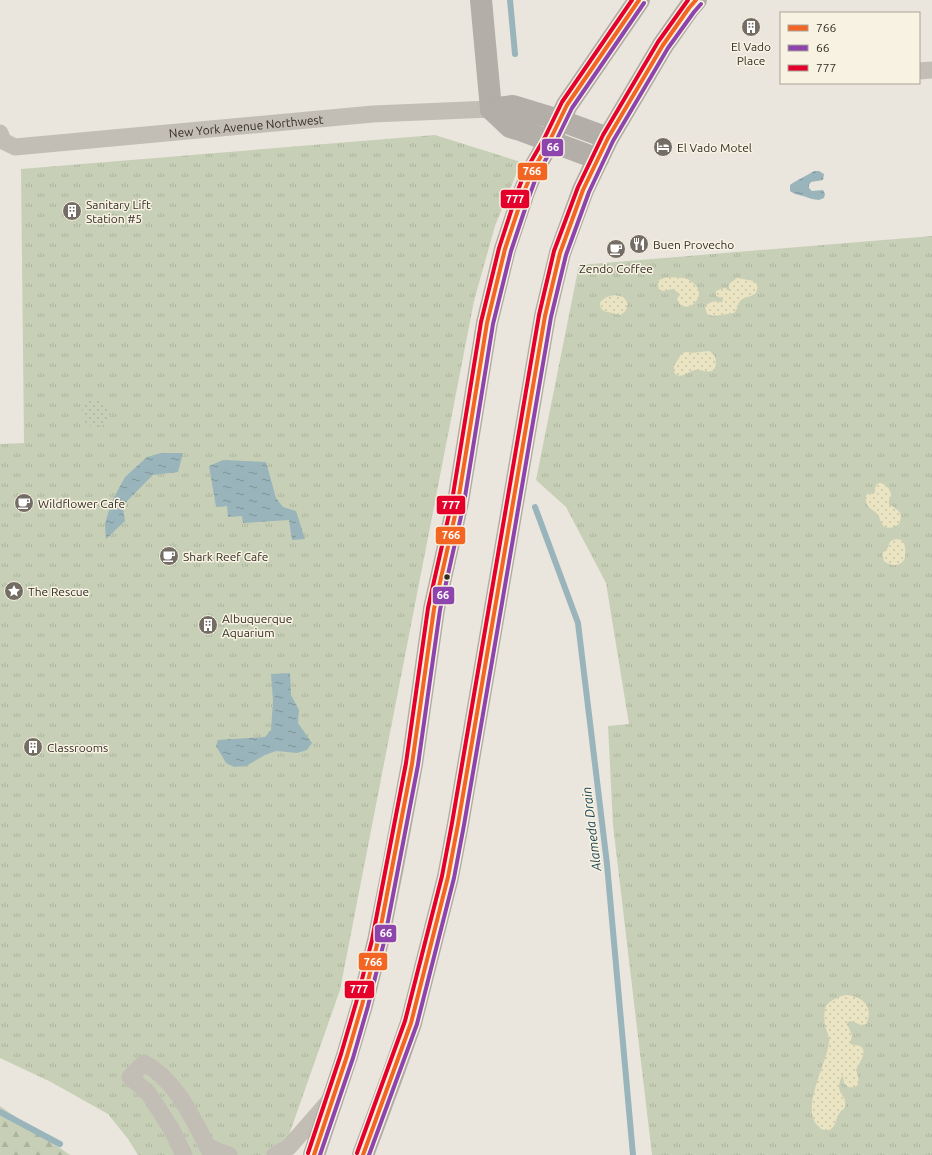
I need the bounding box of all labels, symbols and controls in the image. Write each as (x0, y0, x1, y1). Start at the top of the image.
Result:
legend (780, 12, 920, 84)
building icon: El Vado Place (740, 16, 762, 38)
text: 766 (816, 21, 837, 34)
place label: El Vado Place (731, 40, 771, 67)
text: 66 (816, 41, 830, 54)
text: 777 (816, 61, 836, 74)
street label: New York Avenue Northwest (168, 112, 324, 139)
hotel icon: El Vado Motel (652, 136, 674, 158)
line badge: 66 (541, 138, 564, 157)
text: 66 (547, 141, 559, 153)
place label: El Vado Motel (677, 141, 752, 154)
line badge: 766 (517, 162, 548, 181)
text: 766 (523, 165, 541, 177)
line badge: 777 (500, 189, 530, 209)
text: 777 (506, 193, 524, 205)
place label: Sanitary Lift Station #5 (86, 198, 151, 225)
building icon: Sanitary Lift Station #5 (61, 200, 83, 222)
restaurant icon: Buen Provecho (628, 233, 650, 255)
cafe icon: Zendo Coffee (605, 238, 627, 260)
place label: Buen Provecho (653, 238, 734, 251)
place label: Zendo Coffee (579, 262, 653, 275)
cafe icon: Wildflower Cafe (13, 492, 35, 514)
line badge: 777 (436, 495, 466, 515)
place label: Wildflower Cafe (38, 497, 125, 510)
text: 777 (442, 499, 460, 511)
line badge: 766 (435, 526, 466, 545)
text: 766 (442, 529, 460, 541)
cafe icon: Shark Reef Cafe (158, 545, 180, 567)
place label: Shark Reef Cafe (183, 550, 268, 563)
unlabelled marker (442, 572, 452, 582)
place icon: The Rescue (3, 580, 25, 602)
place label: The Rescue (28, 585, 89, 598)
line badge: 66 (432, 586, 455, 605)
text: 66 (437, 589, 449, 601)
place label: Albuquerque Aquarium (222, 612, 292, 639)
building icon: Albuquerque Aquarium (197, 614, 219, 636)
building icon: Classrooms (22, 736, 44, 758)
place label: Classrooms (47, 741, 108, 754)
water label: Alameda Drain (579, 786, 603, 873)
line badge: 66 (374, 924, 397, 943)
text: 66 (380, 927, 392, 939)
line badge: 766 (358, 952, 388, 971)
text: 766 (364, 956, 382, 968)
line badge: 777 (344, 980, 375, 999)
text: 777 (350, 983, 368, 995)

